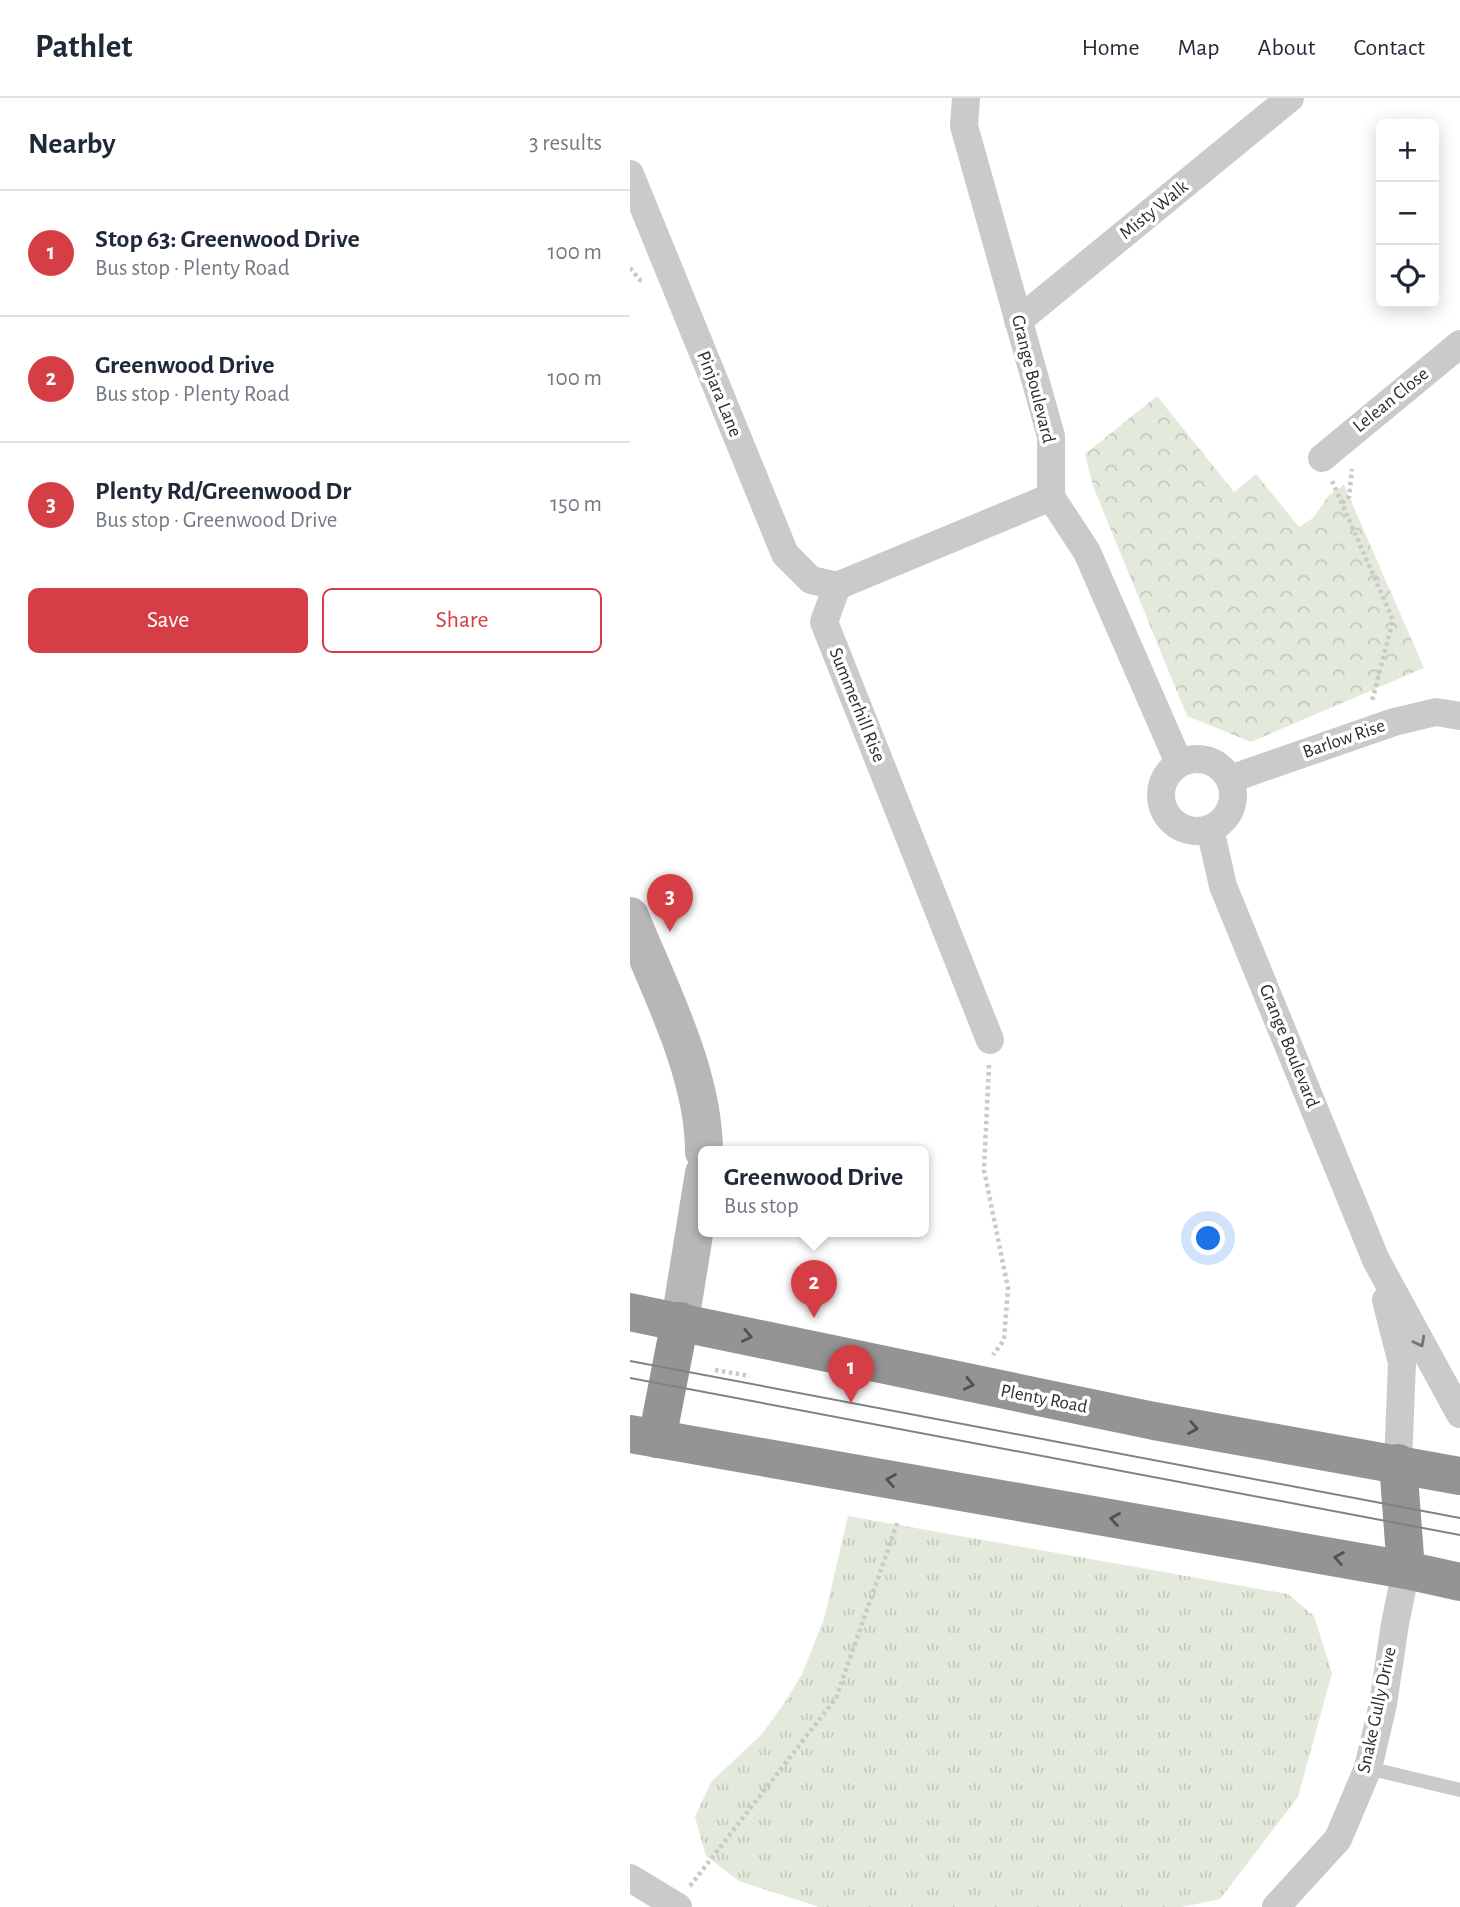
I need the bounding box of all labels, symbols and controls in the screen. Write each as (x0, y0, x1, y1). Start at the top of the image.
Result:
text: Pathlet (35, 31, 133, 64)
text: Home (1082, 36, 1140, 60)
text: Map (1178, 36, 1220, 60)
text: About (1258, 36, 1315, 60)
text: Contact (1353, 36, 1425, 60)
map controls (1376, 119, 1439, 308)
button: + (1376, 119, 1439, 182)
text: Nearby (28, 129, 116, 159)
text: 3 results (529, 132, 602, 155)
street label: Misty Walk (1116, 177, 1192, 243)
button: − (1376, 182, 1439, 245)
text: Stop 63: Greenwood Drive (95, 226, 360, 252)
text: 1 (47, 241, 55, 264)
text: 100 m (548, 241, 602, 264)
button: locate (1376, 245, 1439, 308)
text: Bus stop · Plenty Road (95, 257, 290, 280)
street label: Grange Boulevard (1008, 313, 1058, 445)
street label: Pinjara Lane (693, 348, 745, 440)
text: Greenwood Drive (95, 352, 274, 378)
street label: Lelean Close (1350, 364, 1432, 436)
text: 2 (46, 367, 56, 390)
text: 100 m (548, 367, 602, 390)
text: Bus stop · Plenty Road (95, 383, 290, 406)
text: Plenty Rd/Greenwood Dr (95, 478, 351, 504)
text: 3 (46, 493, 56, 516)
text: 150 m (550, 493, 602, 516)
text: Bus stop · Greenwood Drive (95, 509, 337, 532)
button: Save (28, 588, 308, 653)
button: Share (322, 588, 602, 653)
street label: Summerhill Rise (825, 645, 889, 765)
street label: Barlow Rise (1300, 716, 1388, 762)
pin: 3 (647, 874, 693, 932)
street label: Grange Boulevard (1256, 982, 1322, 1111)
popup (698, 1146, 929, 1237)
text: Greenwood Drive (724, 1164, 903, 1190)
text: Bus stop (724, 1195, 799, 1218)
your location (1191, 1221, 1225, 1255)
pin: 2 (791, 1260, 837, 1318)
one-way arrow (741, 1328, 753, 1342)
one-way arrow (1412, 1335, 1425, 1347)
pin: 1 (828, 1345, 874, 1403)
one-way arrow (963, 1375, 975, 1390)
street label: Plenty Road (999, 1381, 1089, 1417)
one-way arrow (1187, 1420, 1199, 1435)
one-way arrow (885, 1473, 897, 1488)
one-way arrow (1109, 1512, 1121, 1527)
one-way arrow (1333, 1552, 1345, 1567)
street label: Snake Gully Drive (1354, 1645, 1400, 1775)

